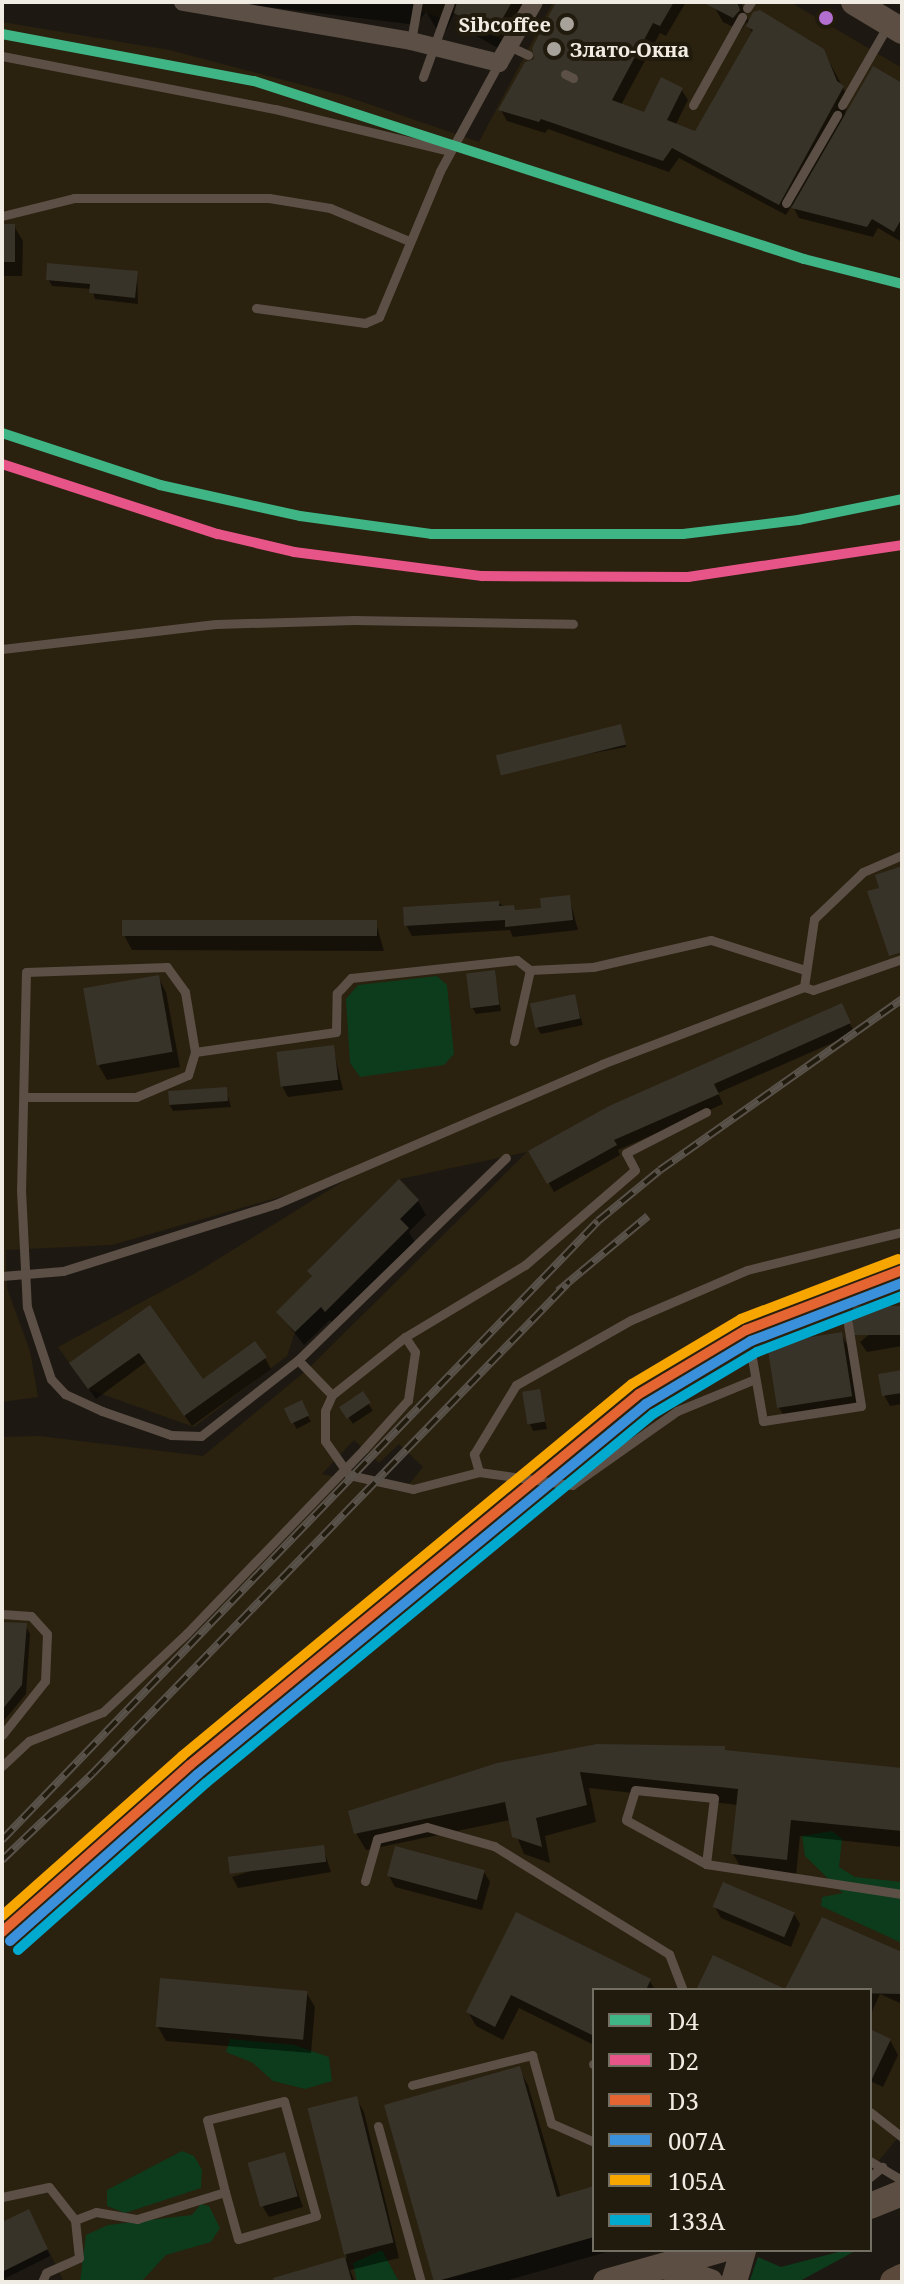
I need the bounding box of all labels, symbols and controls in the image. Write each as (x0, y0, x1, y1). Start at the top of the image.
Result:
unlabelled marker (818, 10, 834, 26)
place label: Sibcoffee (458, 12, 551, 36)
marker: Sibcoffee (558, 15, 576, 33)
place label: Злато-Окна (570, 37, 689, 61)
marker: Злато-Окна (545, 40, 563, 58)
legend (592, 1988, 872, 2252)
text: D4 (668, 2004, 699, 2037)
text: D2 (668, 2044, 699, 2077)
text: D3 (668, 2084, 699, 2117)
text: 007А (668, 2124, 725, 2157)
text: 105А (668, 2164, 725, 2197)
text: 133А (668, 2204, 725, 2237)

